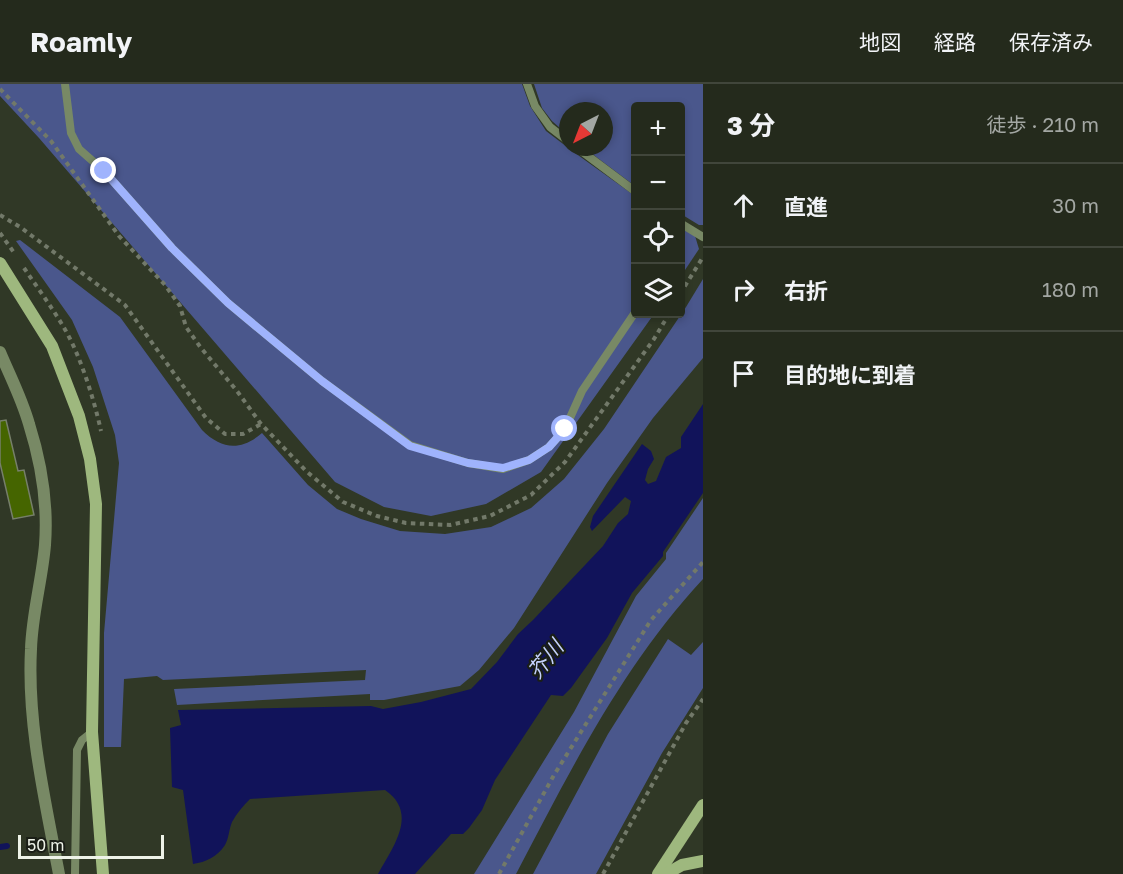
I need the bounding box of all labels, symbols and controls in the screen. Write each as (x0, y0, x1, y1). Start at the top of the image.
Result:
text: Roamly (30, 25, 132, 58)
text: 地図 (859, 29, 901, 55)
text: 経路 (934, 29, 976, 55)
text: 保存済み (1009, 29, 1093, 55)
north arrow (559, 102, 613, 156)
map controls (631, 102, 685, 318)
button: + (631, 102, 685, 156)
text: 3 分 (727, 110, 775, 141)
text: 徒歩 · 210 m (987, 112, 1099, 136)
button: − (631, 156, 685, 210)
route end (90, 157, 116, 183)
icon: ahead (727, 189, 760, 222)
text: 直進 (784, 193, 828, 220)
text: 30 m (1052, 193, 1099, 217)
button: locate (631, 210, 685, 264)
button: layers (631, 264, 685, 318)
icon: right (727, 273, 760, 306)
text: 右折 (784, 277, 828, 304)
text: 180 m (1042, 277, 1099, 301)
icon: arrive (727, 357, 760, 390)
text: 目的地に到着 (784, 361, 916, 388)
route start (551, 415, 577, 441)
water label: 芥川 (522, 633, 570, 684)
scale bar (18, 832, 164, 860)
text: 50 m (27, 835, 64, 855)

